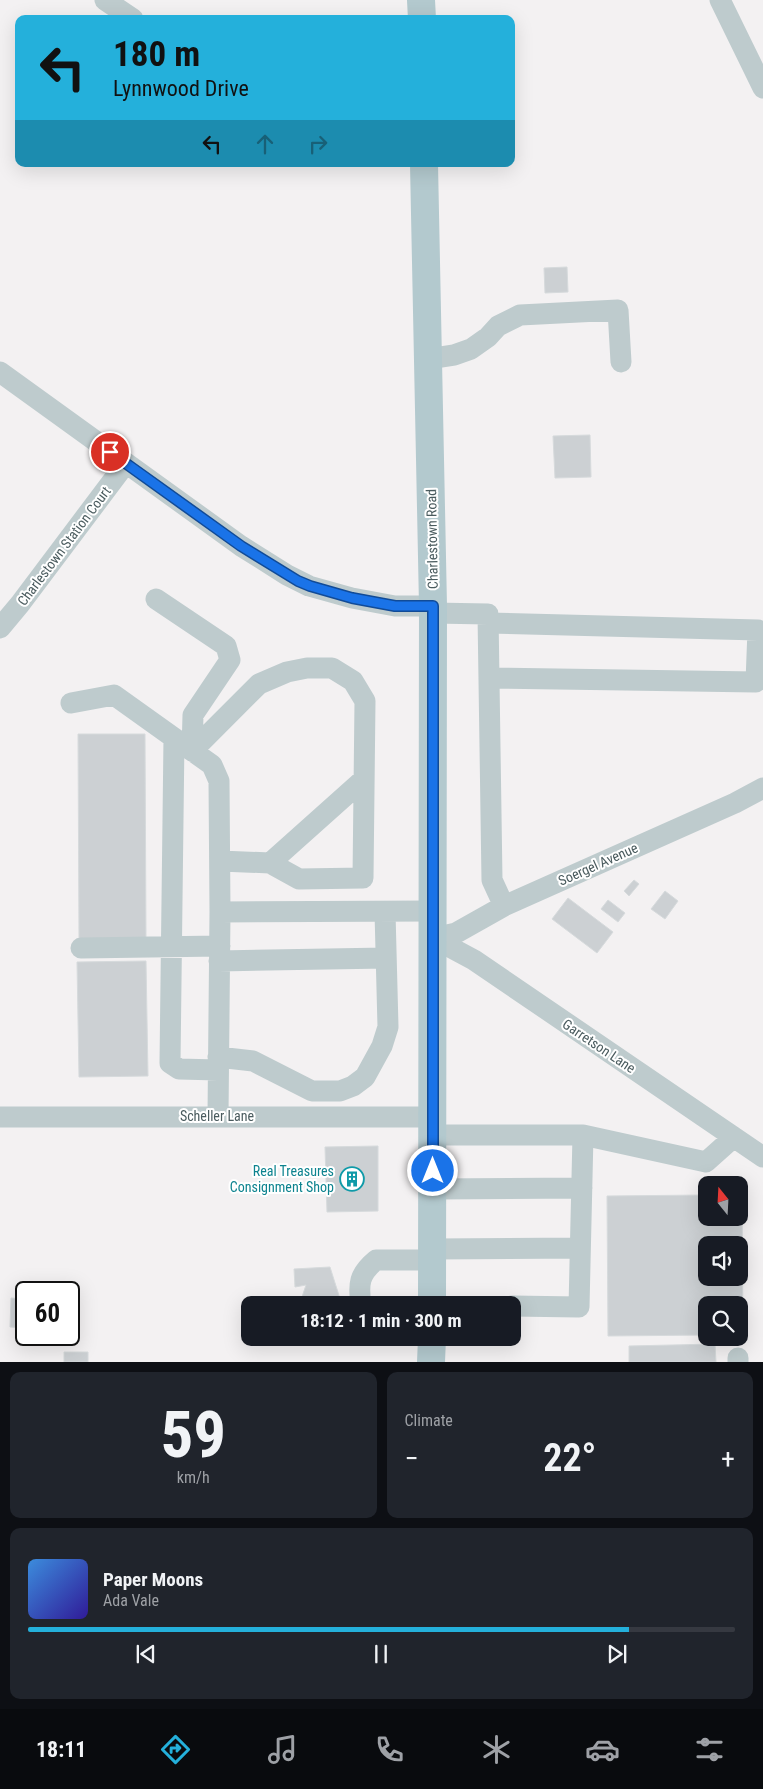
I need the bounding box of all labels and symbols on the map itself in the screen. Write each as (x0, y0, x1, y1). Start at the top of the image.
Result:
pin (89, 431, 131, 473)
street label: Charlestown Station Court (14, 483, 114, 609)
street label: Charlestown Road (423, 489, 441, 589)
street label: Soergel Avenue (556, 839, 641, 889)
street label: Garretson Lane (560, 1016, 639, 1076)
street label: Scheller Lane (180, 1108, 255, 1124)
position arrow (406, 1144, 458, 1196)
place label: Real Treasures Consignment Shop (230, 1163, 334, 1195)
building icon: Real Treasures Consignment Shop (339, 1166, 365, 1192)
north arrow (698, 1176, 748, 1226)
speed limit sign: 60 (15, 1281, 80, 1346)

